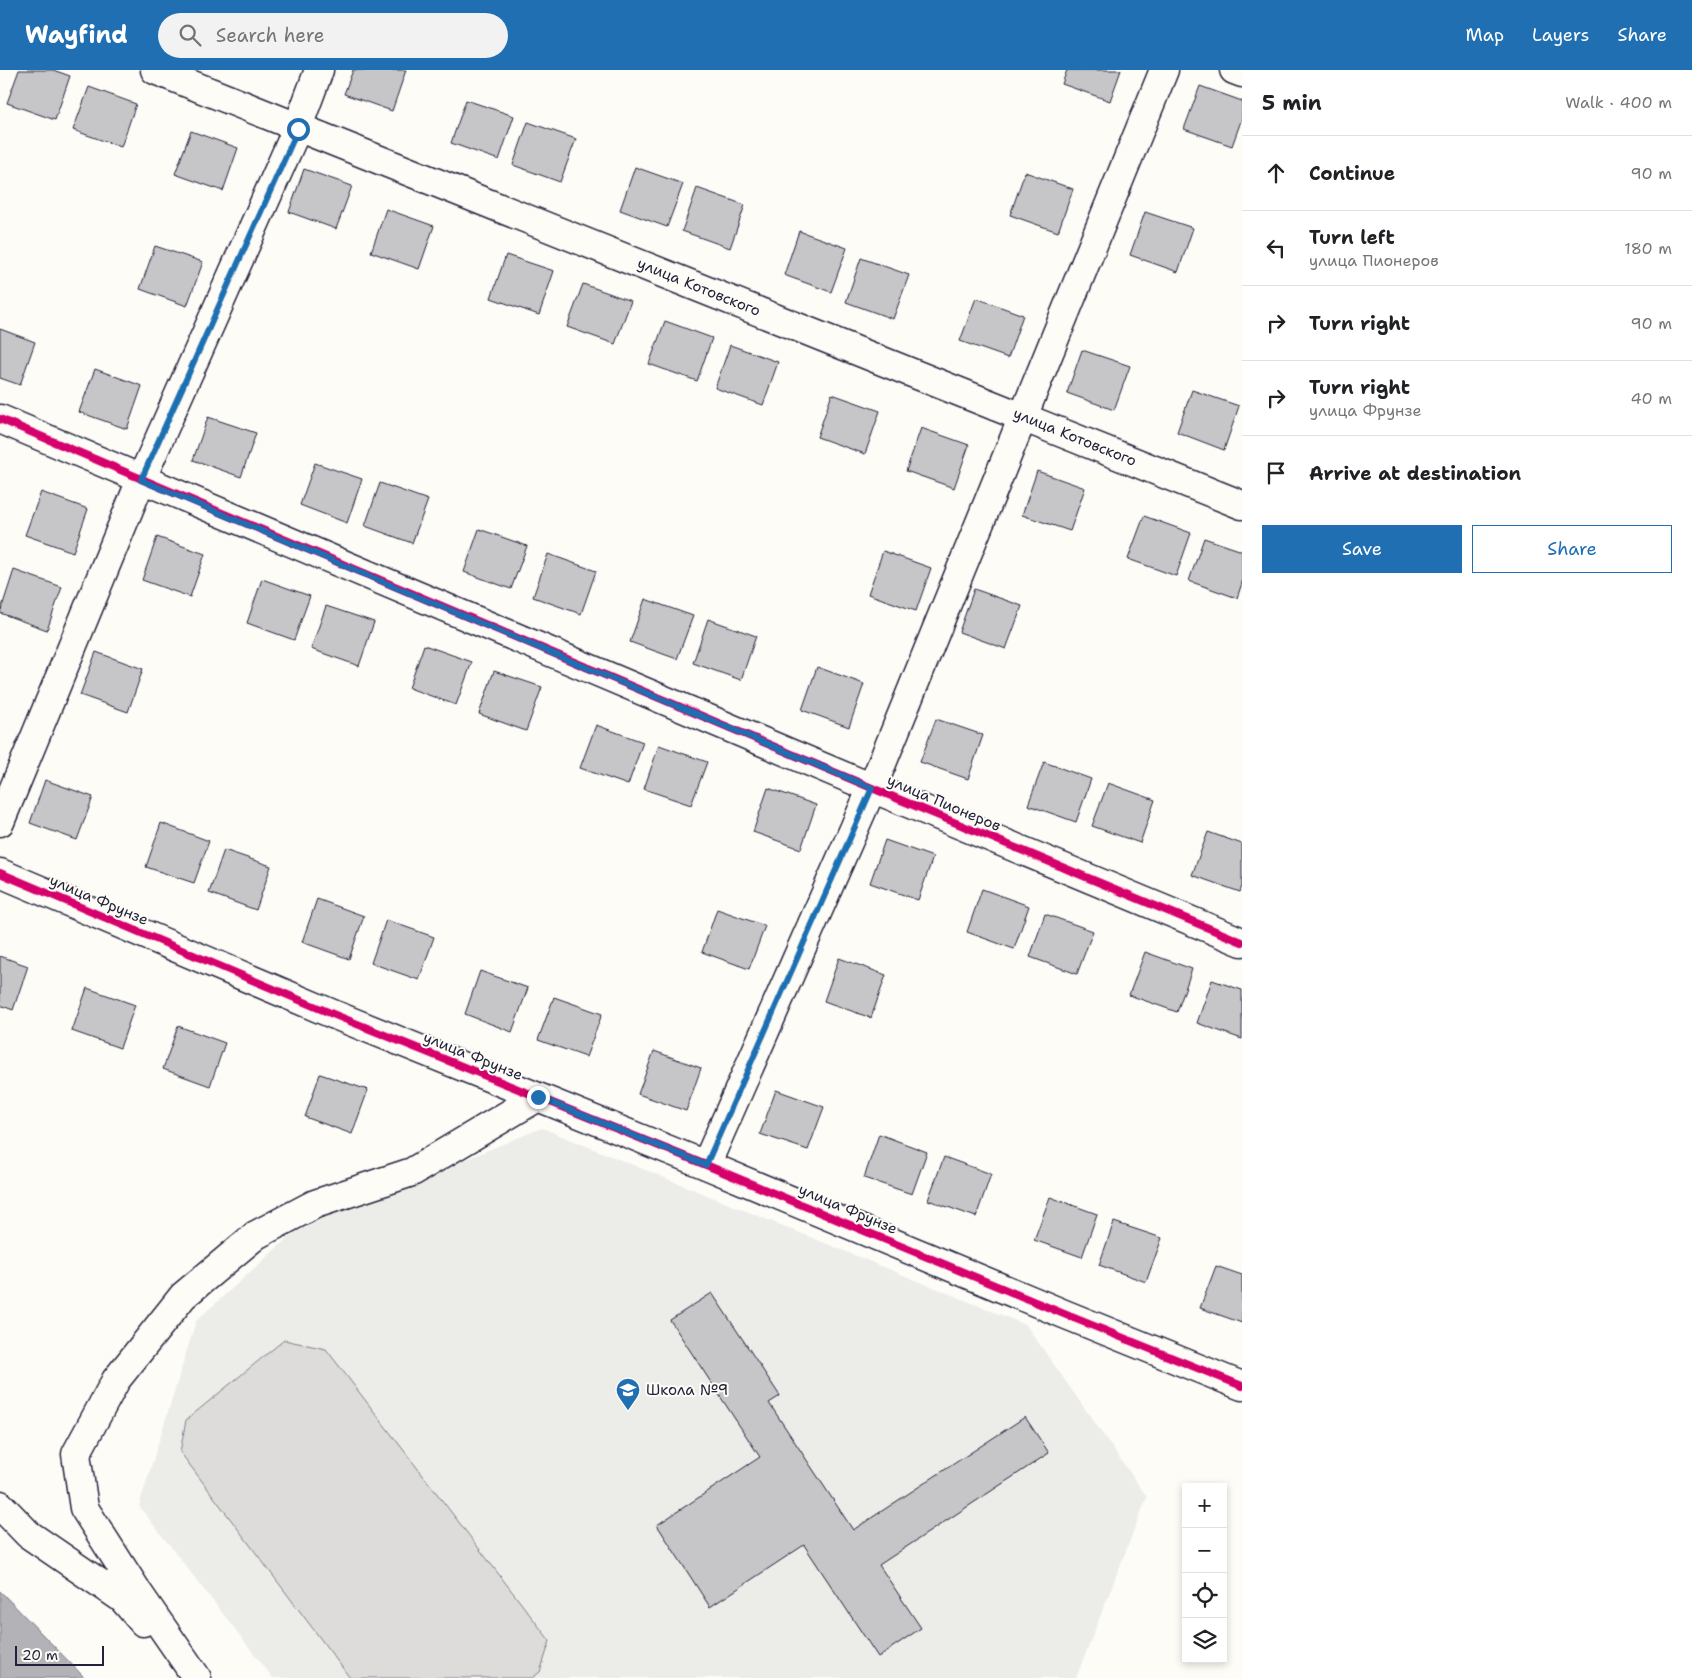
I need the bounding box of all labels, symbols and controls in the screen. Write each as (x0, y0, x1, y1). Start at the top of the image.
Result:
search box (158, 13, 508, 58)
text: Wayfind (25, 19, 128, 51)
icon: search (176, 21, 204, 49)
text: Search here (216, 23, 324, 48)
text: Map (1466, 23, 1504, 47)
text: Layers (1532, 23, 1589, 47)
text: Share (1617, 23, 1667, 47)
text: 5 min (1262, 89, 1322, 117)
text: Walk · 400 m (1565, 92, 1672, 113)
route start (287, 118, 310, 141)
icon: ahead (1262, 159, 1290, 187)
text: Continue (1309, 161, 1395, 186)
text: 90 m (1631, 163, 1672, 184)
text: Turn left (1309, 225, 1395, 250)
icon: left (1262, 234, 1290, 262)
text: 180 m (1624, 238, 1672, 259)
text: улица Пионеров (1309, 250, 1439, 271)
street label: улица Котовского (634, 253, 764, 321)
icon: right (1262, 309, 1290, 337)
text: Turn right (1309, 311, 1410, 336)
text: 90 m (1631, 313, 1672, 334)
text: Turn right (1309, 375, 1410, 400)
icon: right (1262, 384, 1290, 412)
text: 40 m (1630, 388, 1672, 409)
text: улица Фрунзе (1309, 400, 1421, 421)
street label: улица Котовского (1010, 403, 1140, 471)
icon: arrive (1262, 459, 1290, 487)
text: Arrive at destination (1309, 461, 1521, 486)
button: Save (1262, 525, 1462, 573)
button: Share (1472, 525, 1672, 573)
street label: улица Пионеров (884, 770, 1004, 836)
street label: улица Фрунзе (47, 870, 151, 930)
street label: улица Фрунзе (420, 1027, 526, 1085)
route end (527, 1086, 550, 1109)
street label: улица Фрунзе (796, 1179, 900, 1239)
school or university icon: Школа №9 (615, 1377, 641, 1411)
place label: Школа №9 (646, 1380, 728, 1400)
map controls (1182, 1483, 1227, 1663)
button: + (1182, 1483, 1227, 1528)
button: − (1182, 1528, 1227, 1573)
button: locate (1182, 1573, 1227, 1618)
button: layers (1182, 1618, 1227, 1663)
scale bar (15, 1643, 104, 1666)
text: 20 m (22, 1646, 58, 1664)

